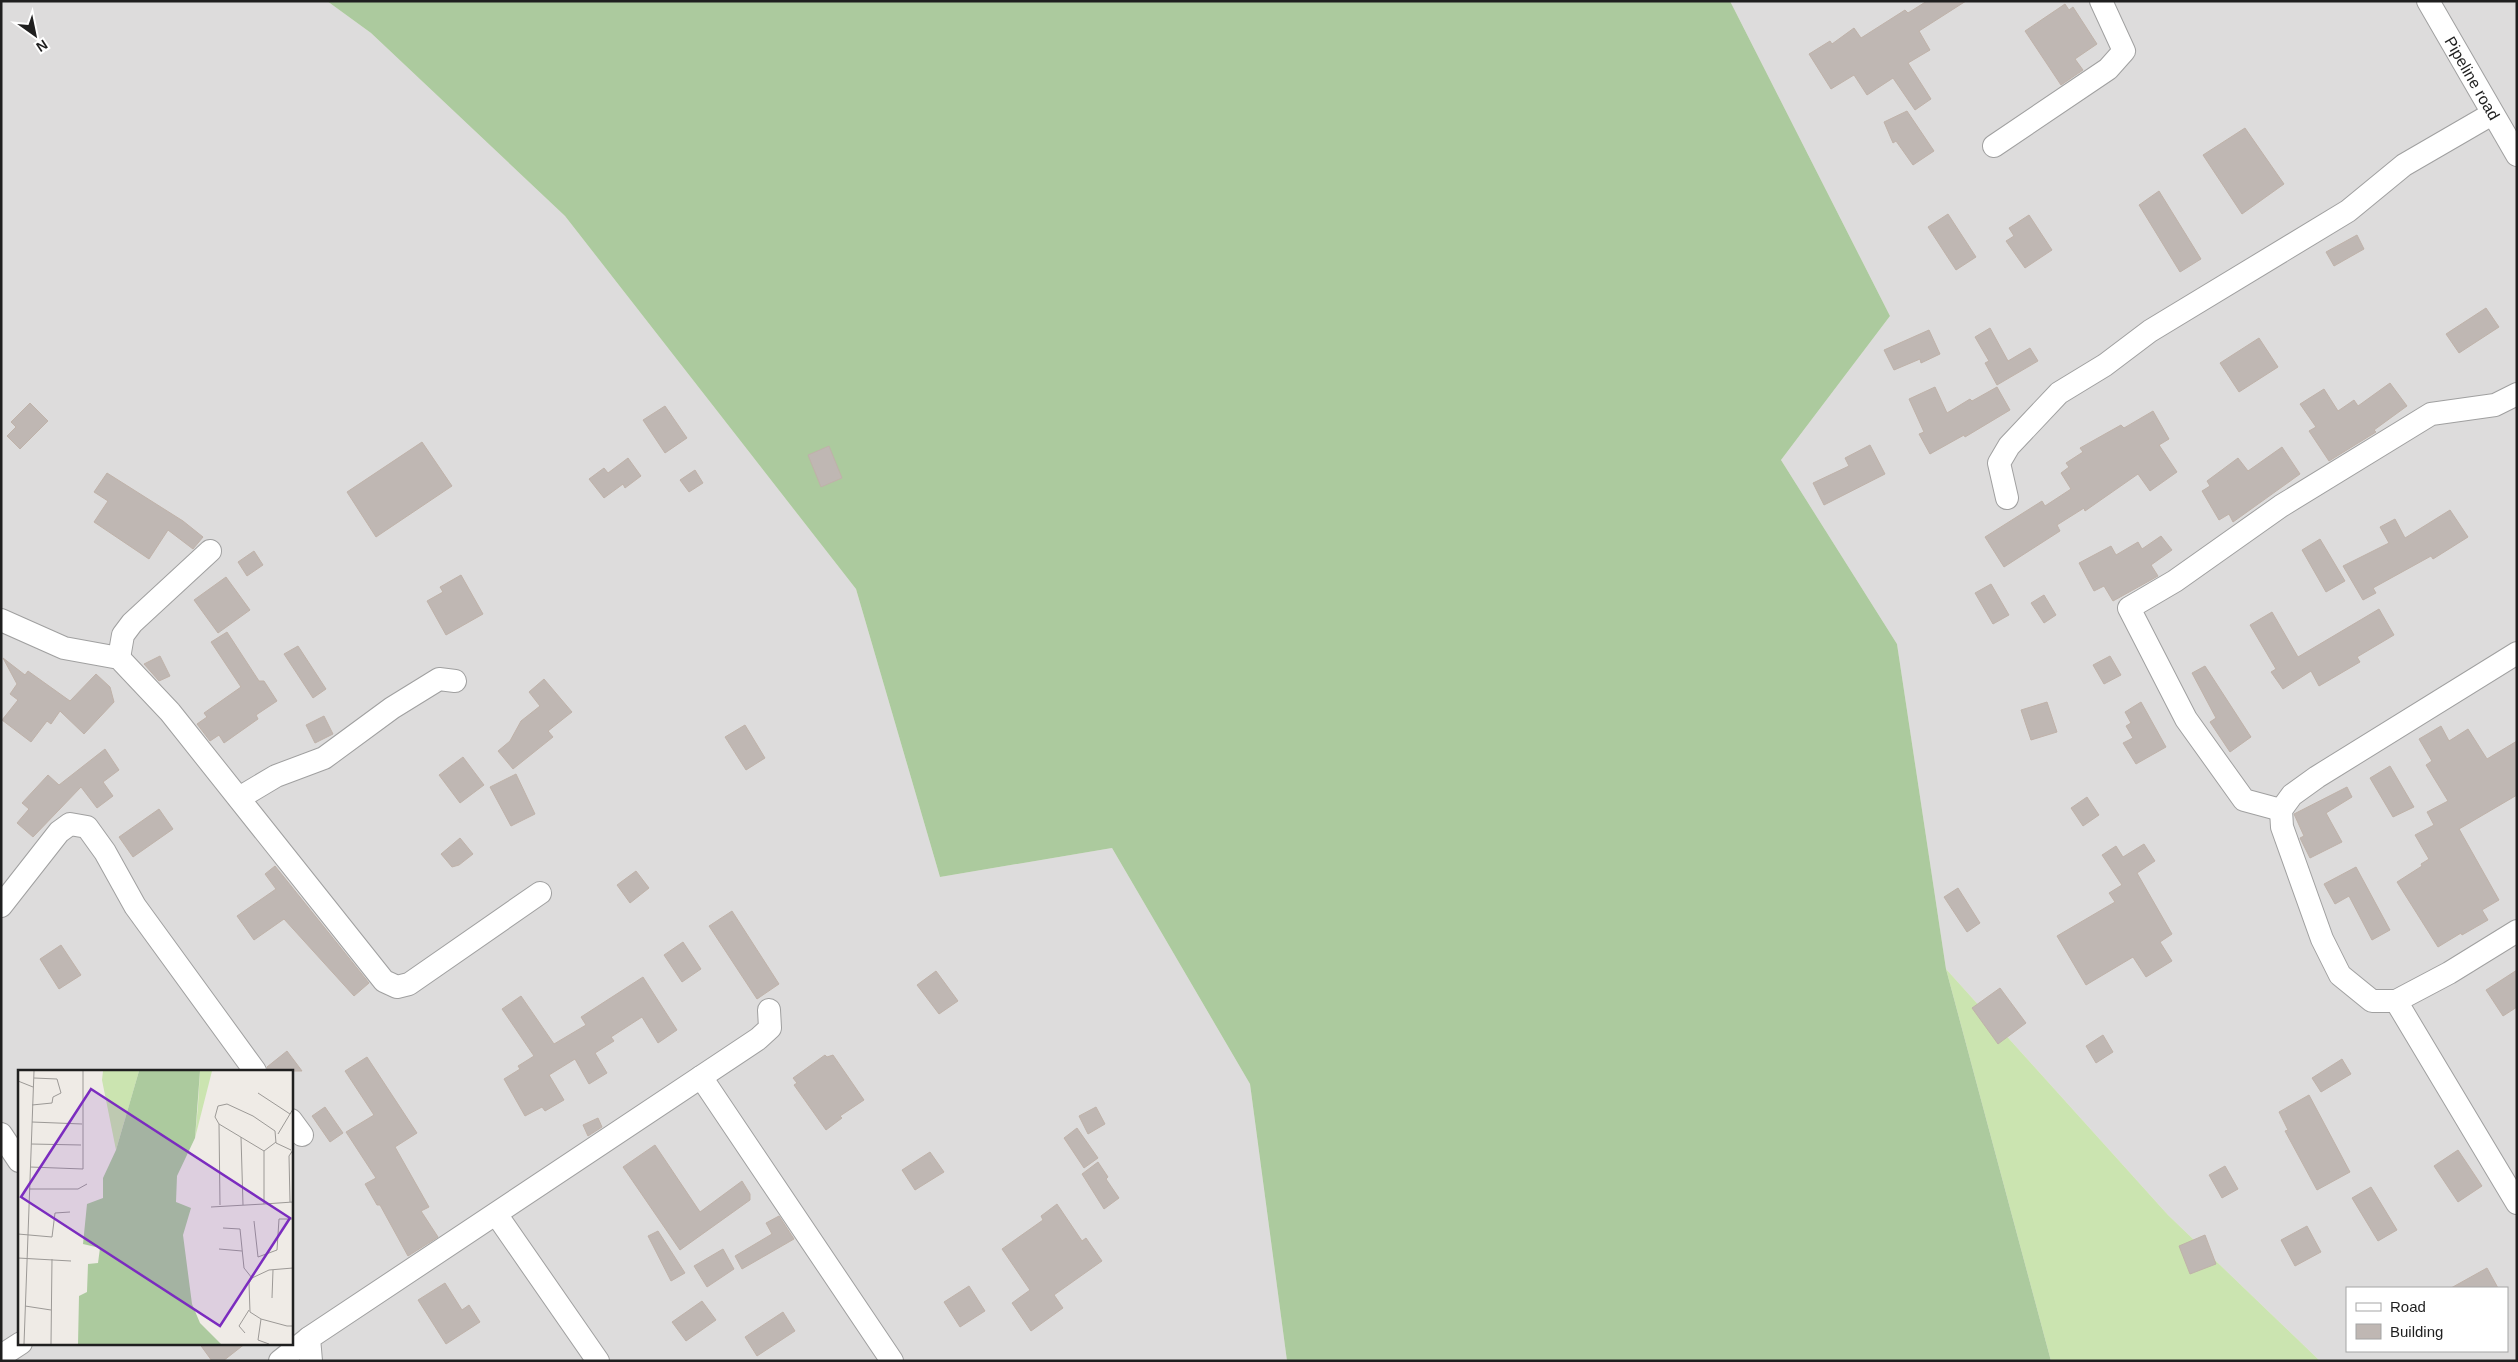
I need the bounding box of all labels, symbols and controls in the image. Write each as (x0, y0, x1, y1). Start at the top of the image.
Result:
north arrow (10, 10, 60, 60)
street label: Pipeline road (2441, 34, 2503, 123)
text: N (33, 36, 51, 55)
inset map (18, 1070, 292, 1344)
legend (2346, 1287, 2508, 1352)
text: Road (2390, 1298, 2426, 1315)
text: Building (2390, 1323, 2443, 1340)

